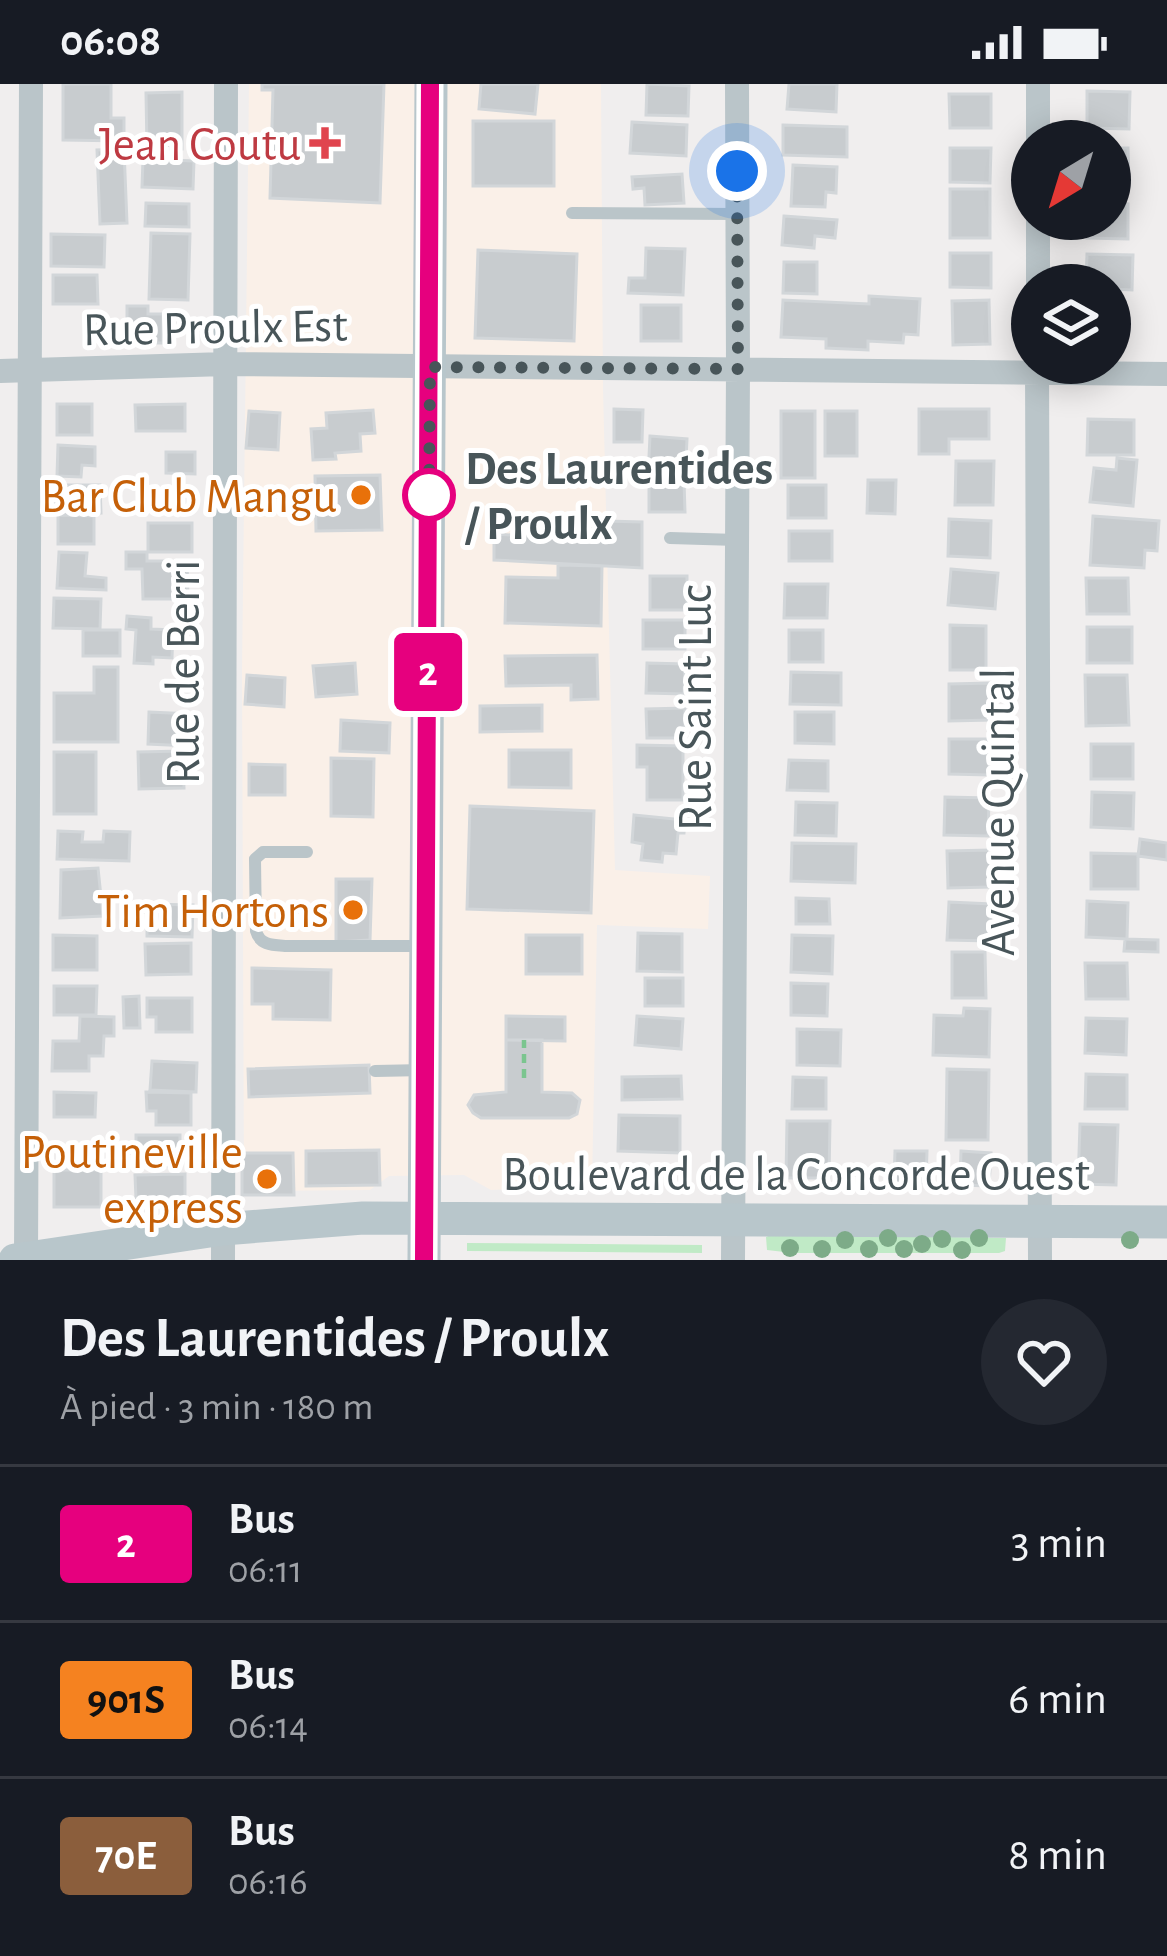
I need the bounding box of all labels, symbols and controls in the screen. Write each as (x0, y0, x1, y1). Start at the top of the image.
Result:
text: 06:08 (60, 19, 161, 64)
north arrow (1011, 120, 1131, 240)
map controls (1011, 120, 1131, 384)
place label: Jean Coutu (99, 122, 301, 170)
marker: Jean Coutu (312, 130, 338, 156)
your location (707, 141, 767, 201)
button: layers (1011, 264, 1131, 384)
street label: Rue Proulx Est (82, 303, 348, 355)
place label: Des Laurentides / Proulx (464, 446, 773, 549)
marker: Des Laurentides / Proulx (404, 470, 454, 520)
place label: Bar Club Mangu (41, 474, 337, 522)
marker: Bar Club Mangu (348, 482, 374, 508)
street label: Rue de Berri (161, 559, 209, 785)
street label: Rue Saint Luc (673, 585, 721, 831)
line badge: 2 (389, 633, 467, 711)
text: 2 (418, 651, 438, 693)
street label: Avenue Quintal (976, 668, 1024, 956)
place label: Tim Hortons (97, 889, 329, 937)
marker: Tim Hortons (340, 897, 366, 923)
place label: Poutineville express (20, 1130, 243, 1233)
street label: Boulevard de la Concorde Ouest (502, 1152, 1090, 1200)
marker: Poutineville express (254, 1166, 280, 1192)
button: heart (981, 1299, 1107, 1425)
text: Des Laurentides / Proulx (60, 1310, 609, 1367)
text: À pied · 3 min · 180 m (60, 1388, 373, 1427)
text: Bus (228, 1497, 295, 1542)
text: 3 min (1011, 1521, 1107, 1566)
text: 2 (116, 1523, 136, 1565)
text: 06:11 (228, 1551, 303, 1590)
text: Bus (228, 1653, 295, 1698)
text: 6 min (1008, 1677, 1107, 1722)
text: 901S (87, 1679, 165, 1721)
text: 06:14 (228, 1707, 308, 1746)
text: Bus (228, 1809, 295, 1854)
text: 8 min (1008, 1833, 1107, 1878)
text: 70E (95, 1835, 157, 1877)
text: 06:16 (228, 1863, 308, 1902)

